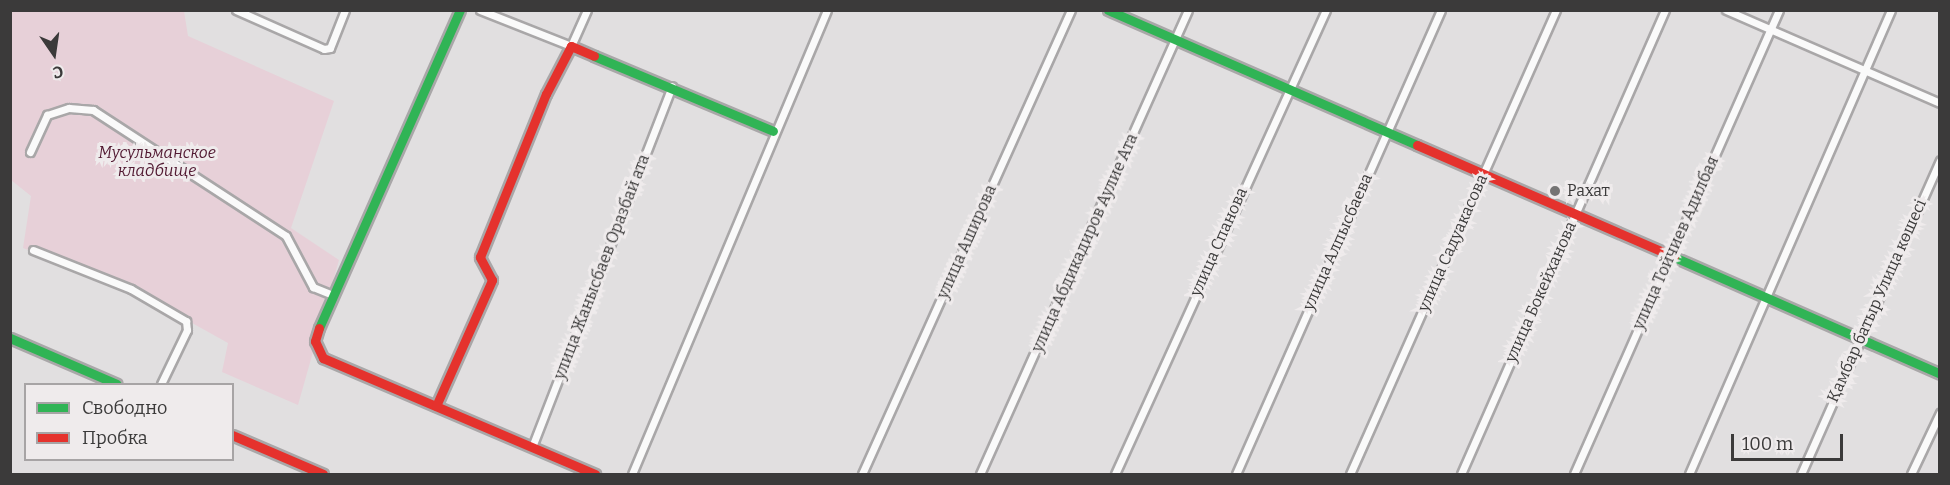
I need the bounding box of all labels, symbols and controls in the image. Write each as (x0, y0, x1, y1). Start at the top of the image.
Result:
north arrow (24, 24, 84, 84)
text: С (51, 62, 65, 82)
street label: улица Абдикадиров Аулие Ата (1028, 131, 1142, 355)
park label: Мусульманское кладбище (98, 143, 216, 181)
street label: улица Жанысбаев Оразбай ата (550, 152, 654, 382)
street label: улица Тойчиев Адилбая (1629, 153, 1723, 333)
street label: улица Алпысбаева (1299, 171, 1377, 313)
street label: улица Садуакасова (1414, 171, 1492, 315)
place label: Рахат (1567, 181, 1610, 201)
street label: улица Аширова (933, 182, 1001, 302)
marker: Рахат (1548, 184, 1562, 198)
street label: улица Спанова (1186, 185, 1252, 299)
street label: Қамбар батыр Улица көшесі (1823, 197, 1931, 405)
street label: улица Бокейханова (1501, 219, 1581, 365)
legend (24, 383, 234, 461)
text: Свободно (82, 397, 167, 419)
scale bar (1734, 422, 1846, 460)
text: Пробка (82, 427, 148, 449)
text: 100 m (1742, 433, 1793, 455)

